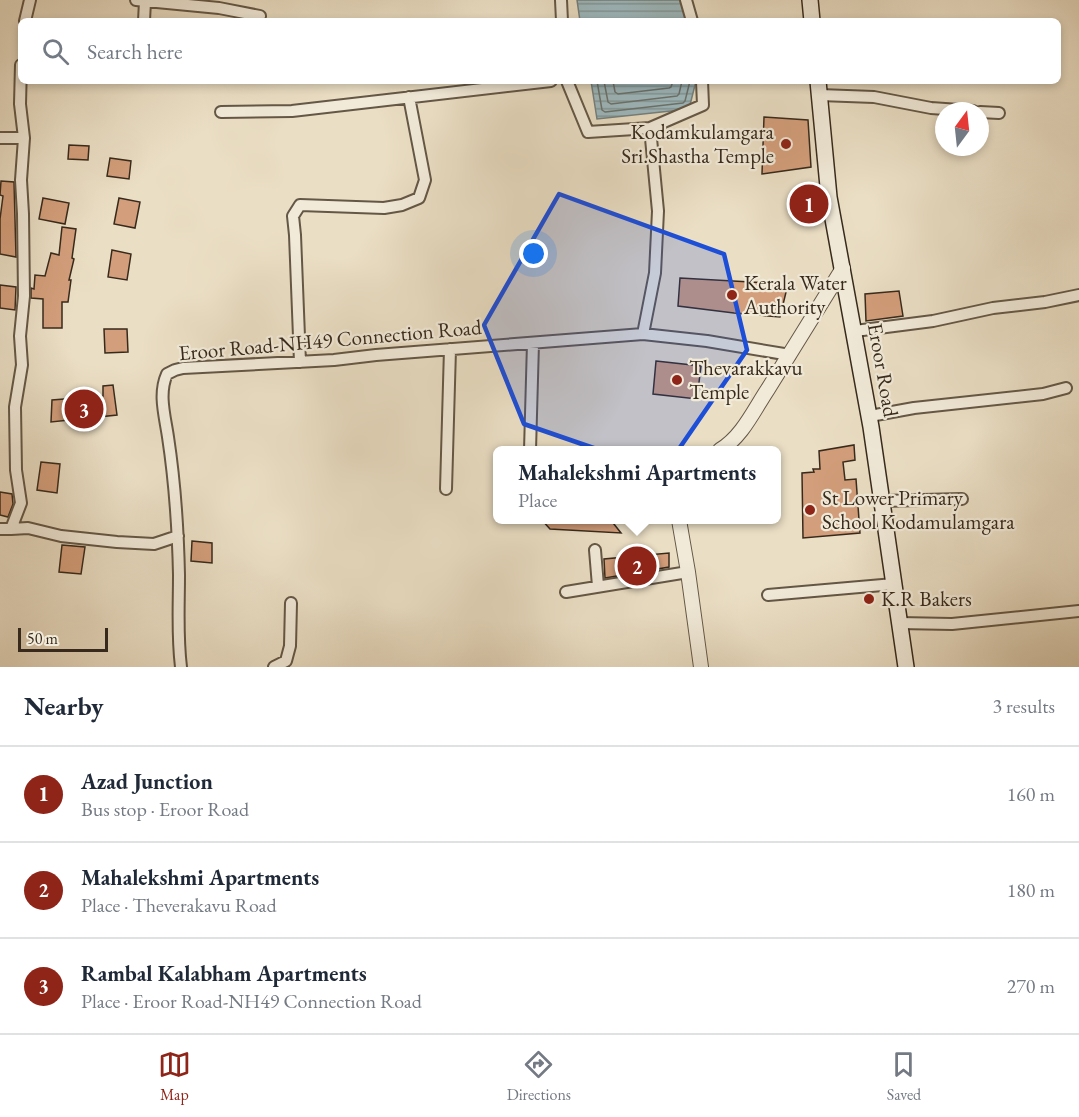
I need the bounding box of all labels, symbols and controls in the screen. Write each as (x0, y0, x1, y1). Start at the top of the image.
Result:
search box (18, 18, 1061, 84)
icon: search (39, 35, 72, 68)
text: Search here (87, 37, 182, 66)
north arrow (935, 102, 989, 156)
place label: Kodamkulamgara Sri.Shastha Temple (621, 118, 775, 169)
marker: Kodamkulamgara Sri.Shastha Temple (779, 137, 793, 151)
pin: 1 (790, 182, 828, 226)
your location (519, 239, 548, 268)
place label: Kerala Water Authority (743, 269, 847, 320)
marker: Kerala Water Authority (725, 288, 739, 302)
street label: Eroor Road-NH49 Connection Road (177, 313, 483, 366)
street label: Eroor Road (862, 321, 905, 419)
place label: Thevarakkavu Temple (689, 354, 803, 405)
marker: Thevarakkavu Temple (670, 373, 684, 387)
pin: 3 (64, 386, 104, 432)
popup (493, 446, 781, 524)
text: Mahalekshmi Apartments (518, 458, 756, 487)
place label: St Lower Primary School Kodamulamgara (822, 484, 1015, 535)
text: Place (518, 487, 557, 513)
marker: St Lower Primary School Kodamulamgara (803, 503, 817, 517)
pin: 2 (618, 544, 656, 588)
place label: K.R Bakers (881, 585, 972, 612)
marker: K.R Bakers (862, 592, 876, 606)
scale bar (18, 625, 108, 652)
text: 50 m (27, 628, 58, 649)
text: Nearby (24, 689, 104, 723)
text: 3 results (992, 693, 1055, 719)
text: Azad Junction (81, 767, 213, 796)
text: 1 (38, 781, 49, 807)
text: 160 m (1007, 781, 1055, 807)
text: Bus stop · Eroor Road (81, 796, 249, 822)
text: Mahalekshmi Apartments (81, 863, 319, 892)
text: 2 (38, 877, 49, 903)
text: 180 m (1007, 877, 1055, 903)
text: Place · Theverakavu Road (81, 892, 277, 918)
text: Rambal Kalabham Apartments (81, 959, 367, 988)
text: 3 (38, 973, 49, 999)
text: 270 m (1007, 973, 1055, 999)
text: Place · Eroor Road-NH49 Connection Road (81, 988, 422, 1014)
tab: Map (158, 1048, 191, 1105)
tab: Directions (507, 1048, 571, 1105)
tab: Saved (887, 1048, 921, 1105)

